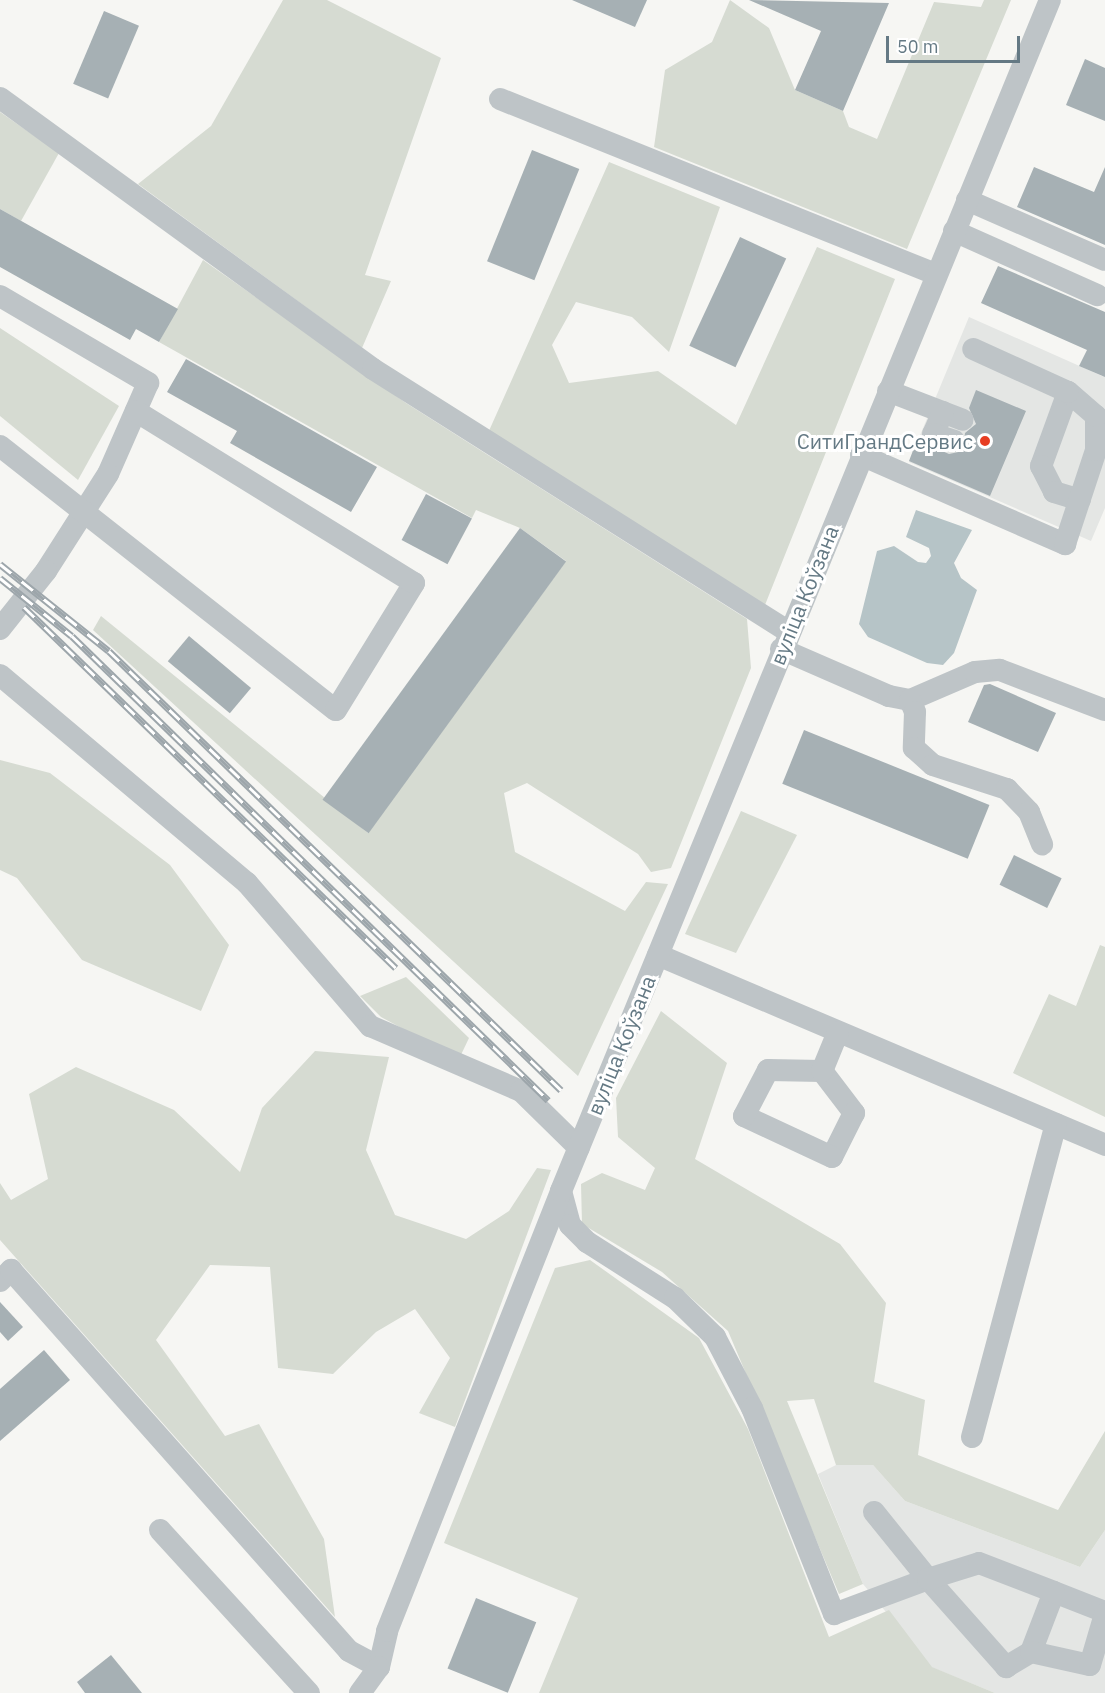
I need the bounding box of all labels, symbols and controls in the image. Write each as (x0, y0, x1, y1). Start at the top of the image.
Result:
scale bar (889, 24, 1022, 62)
text: 50 m (897, 35, 939, 58)
place label: СитиГрандСервис (797, 428, 973, 454)
marker: СитиГрандСервис (978, 434, 992, 448)
street label: вуліца Коўзана (765, 522, 843, 668)
street label: вуліца Коўзана (582, 972, 660, 1118)

